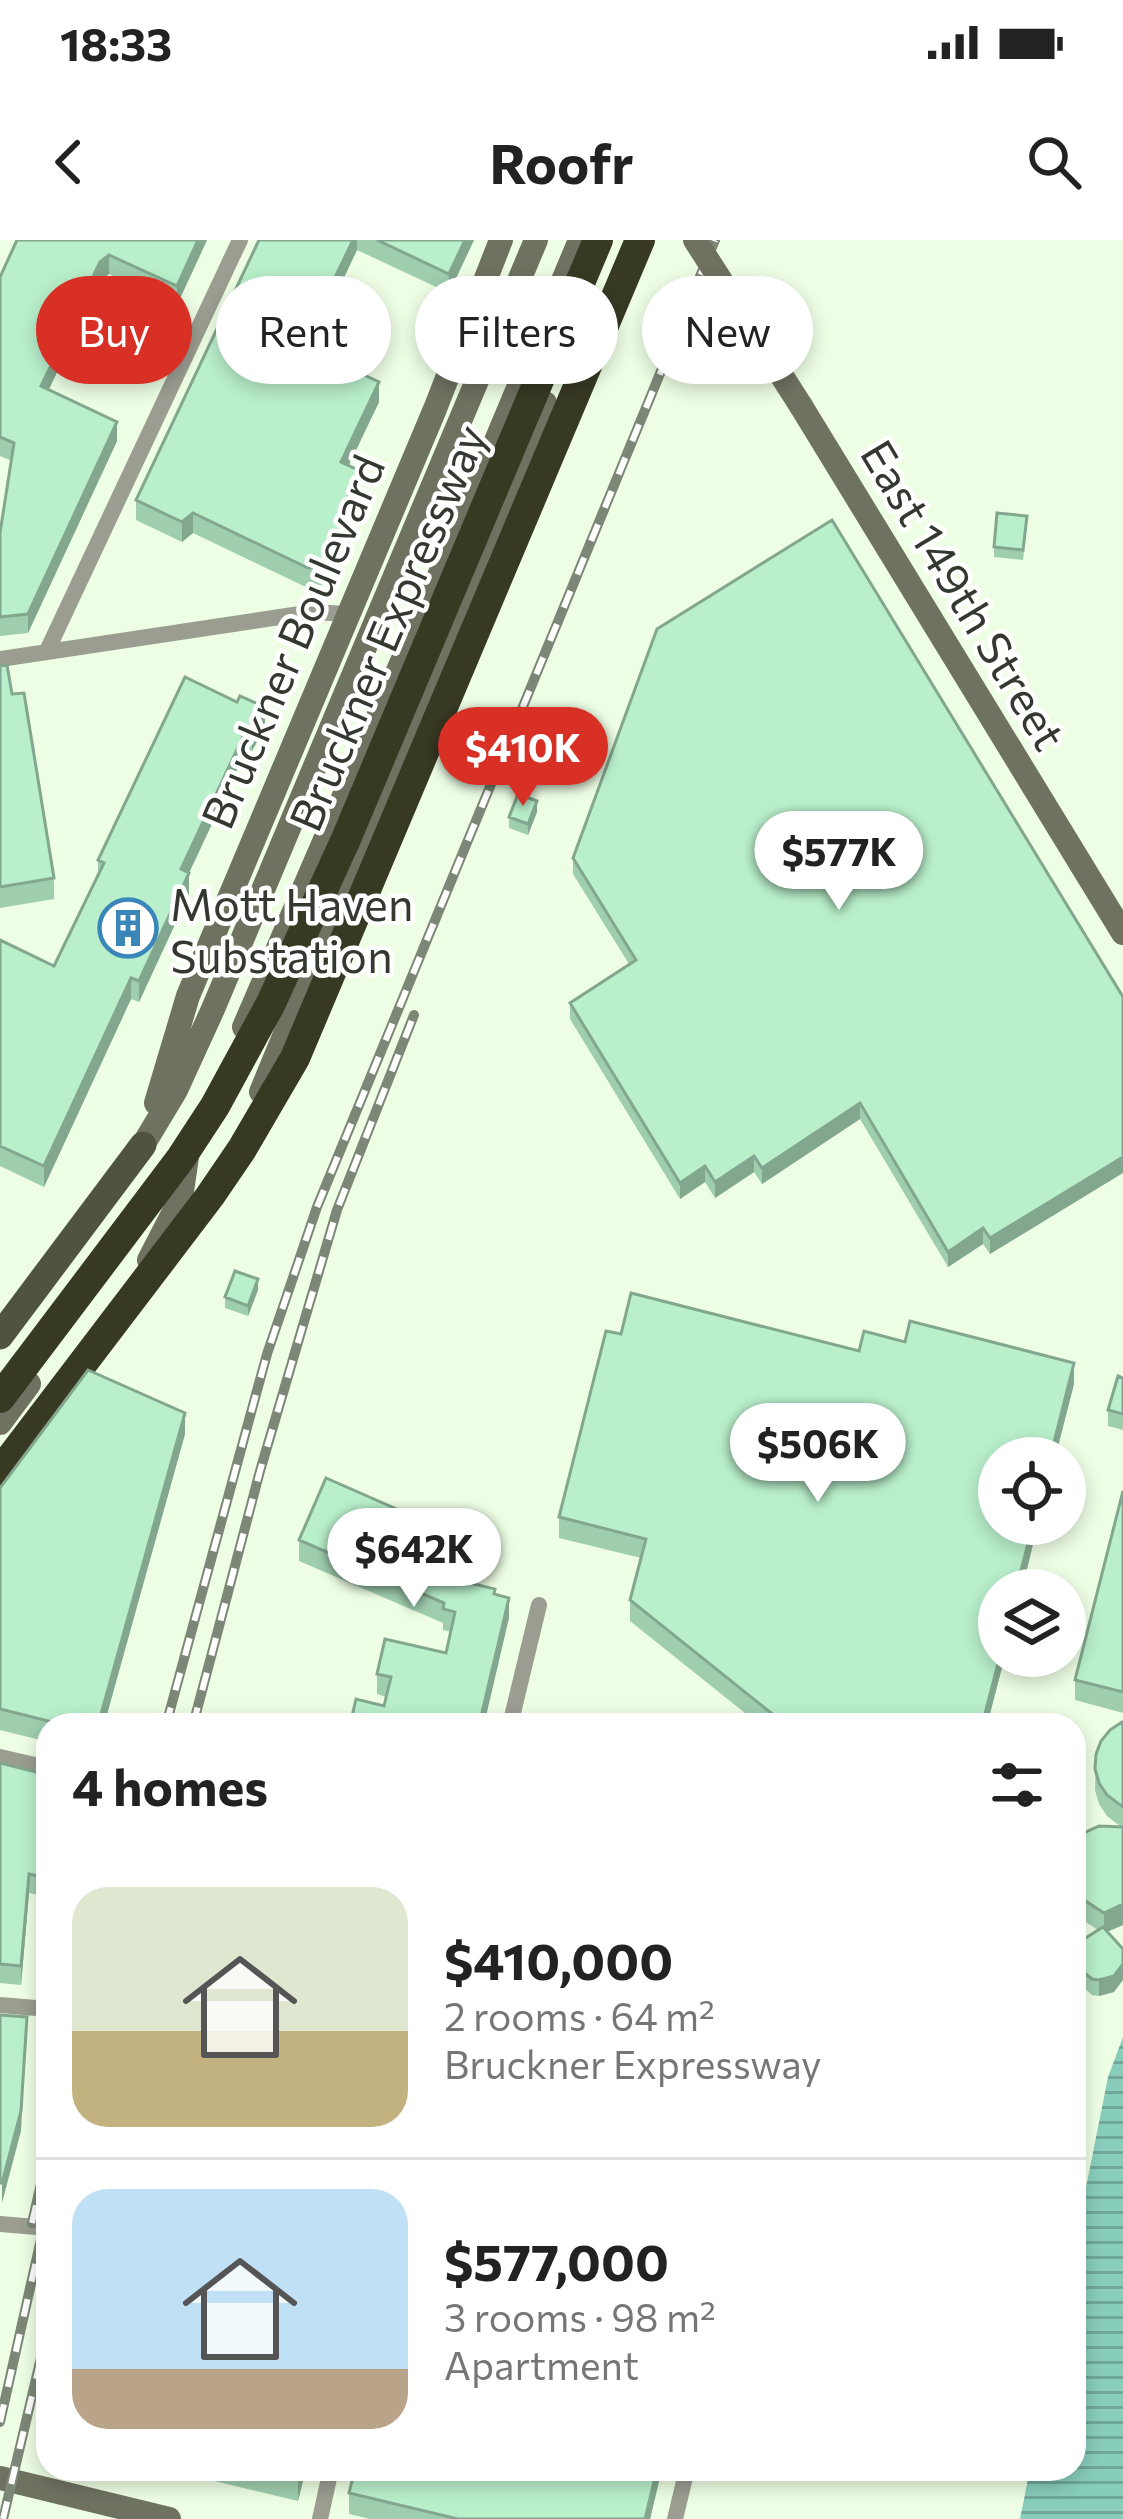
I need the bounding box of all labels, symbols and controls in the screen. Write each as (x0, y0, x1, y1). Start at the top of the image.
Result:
text: 18:33 (60, 15, 172, 70)
icon: back (36, 129, 102, 195)
text: Roofr (489, 129, 634, 195)
icon: search (1021, 129, 1087, 195)
chip: Buy (36, 276, 192, 384)
chip: Rent (216, 276, 391, 384)
chip: Filters (415, 276, 618, 384)
chip: New (642, 276, 813, 384)
street label: Bruckner Expressway (276, 416, 496, 838)
street label: East 149th Street (851, 429, 1079, 759)
street label: Bruckner Boulevard (188, 446, 394, 836)
pin: $410K (439, 707, 607, 809)
text: $410K (465, 722, 581, 770)
pin: $577K (755, 811, 923, 913)
text: $577K (781, 826, 897, 874)
place label: Mott Haven Substation (170, 875, 414, 982)
building icon: Mott Haven Substation (97, 897, 159, 959)
pin: $506K (734, 1403, 902, 1505)
text: $506K (757, 1418, 879, 1466)
map controls (978, 1437, 1086, 1677)
button: locate (978, 1437, 1086, 1545)
pin: $642K (330, 1508, 498, 1610)
text: $642K (354, 1523, 474, 1571)
button: layers (978, 1569, 1086, 1677)
icon: filters (984, 1752, 1050, 1818)
text: 4 homes (72, 1754, 268, 1817)
text: $410,000 (444, 1928, 673, 1991)
icon: home (168, 1935, 312, 2079)
text: 2 rooms · 64 m² (444, 1991, 715, 2039)
text: Bruckner Expressway (444, 2039, 821, 2087)
text: $577,000 (444, 2229, 669, 2292)
icon: home (168, 2237, 312, 2381)
text: 3 rooms · 98 m² (444, 2292, 716, 2340)
text: Apartment (444, 2340, 639, 2388)

